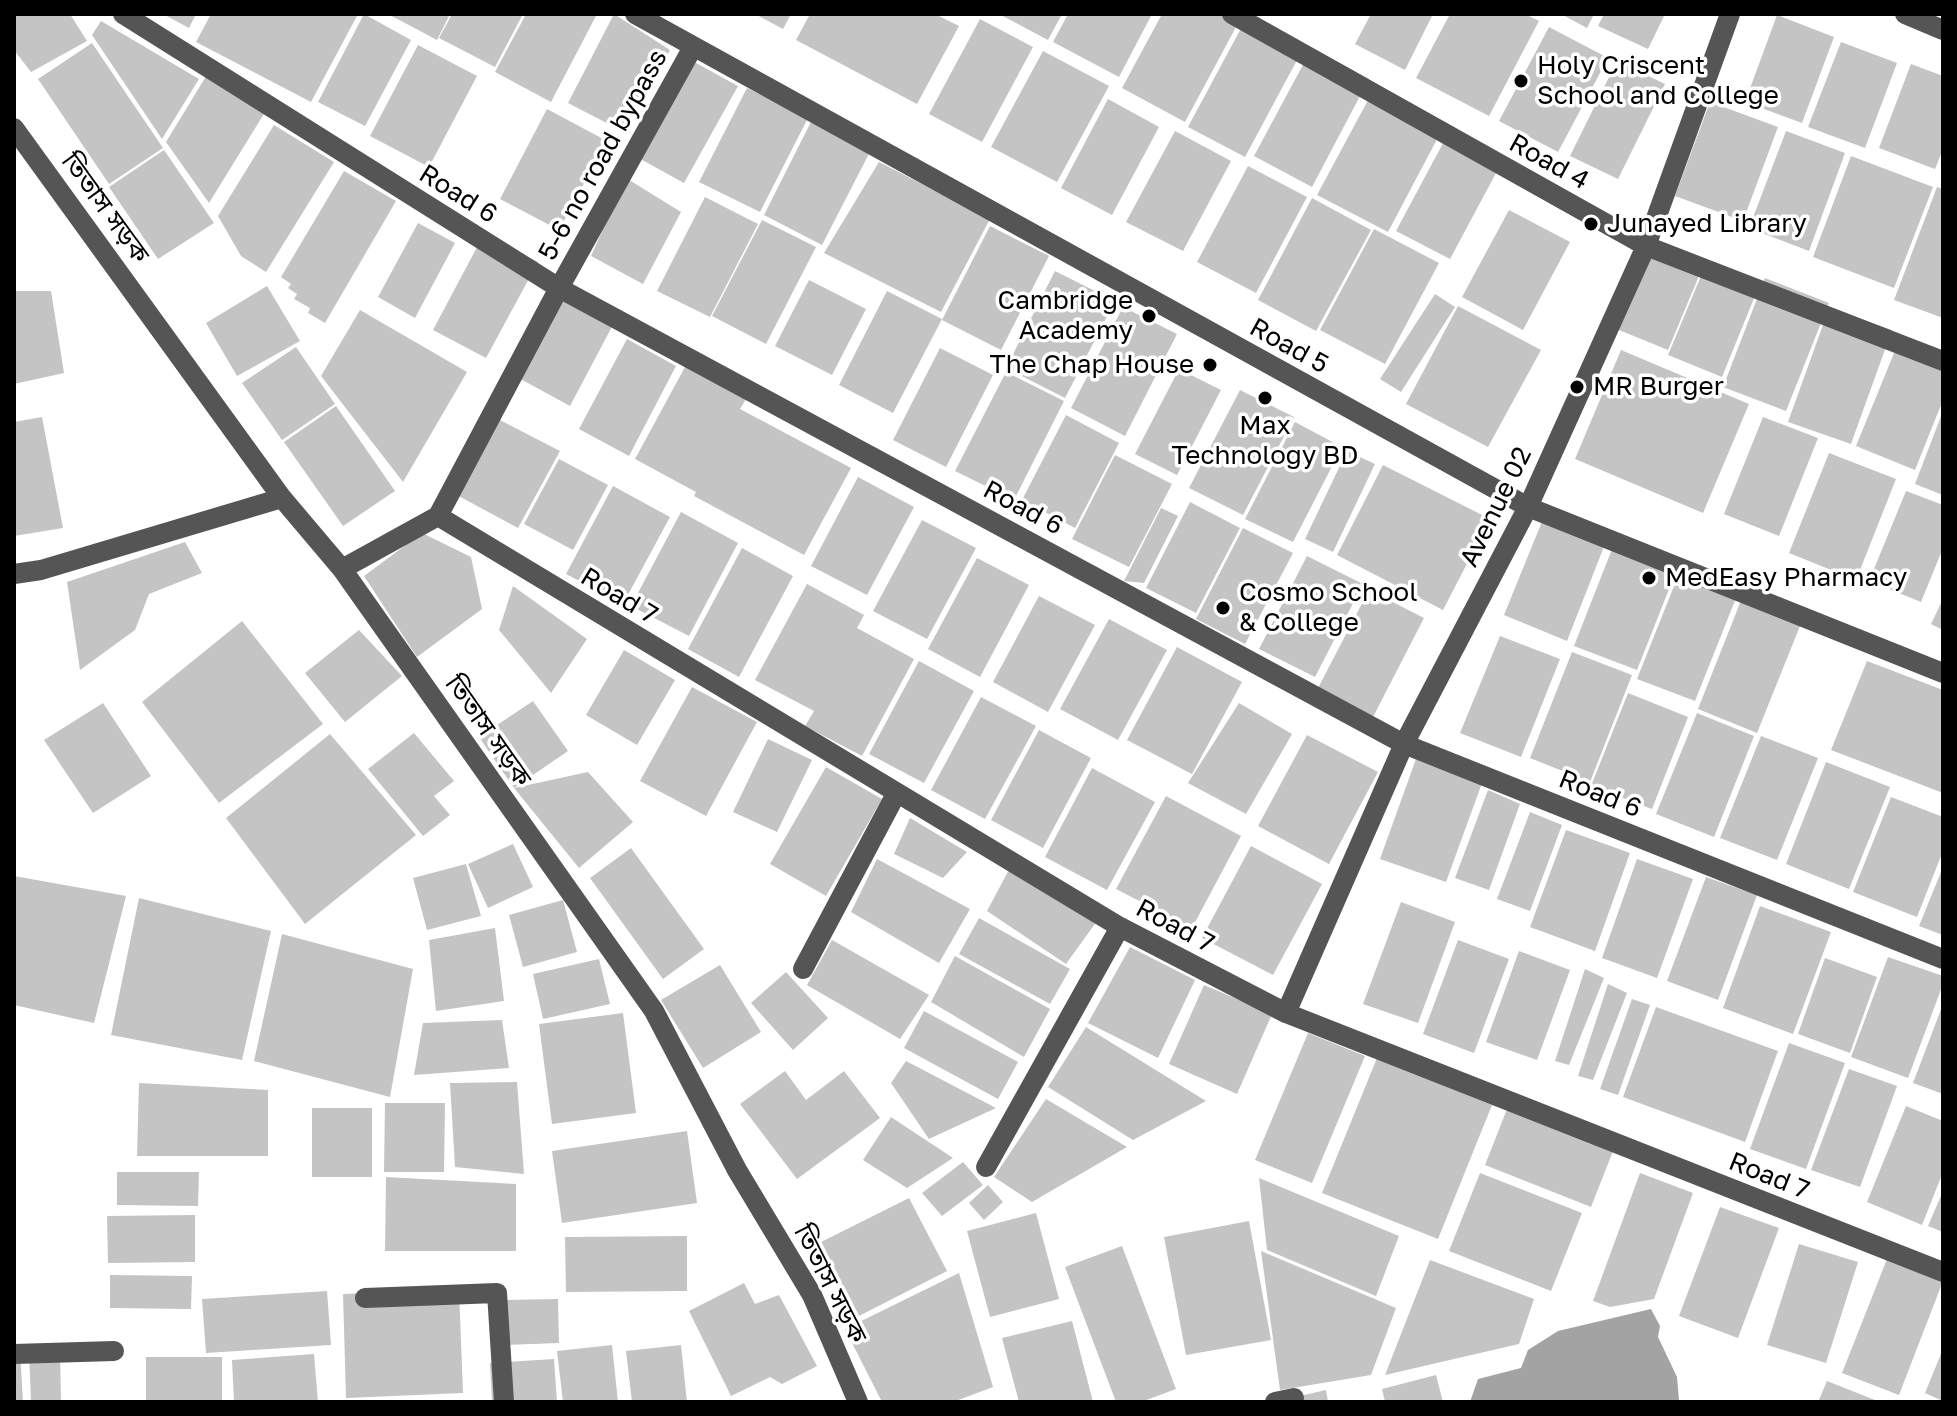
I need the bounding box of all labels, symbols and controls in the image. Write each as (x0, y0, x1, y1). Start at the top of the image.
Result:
street label: 5-6 no road bypass (532, 44, 674, 266)
place label: Holy Criscent School and College (1537, 50, 1779, 112)
marker: Holy Criscent School and College (1512, 72, 1530, 90)
street label: Road 4 (1504, 127, 1594, 197)
street label: তিতাস সড়ক (54, 147, 156, 269)
street label: Road 6 (413, 158, 503, 230)
place label: Junayed Library (1607, 208, 1807, 240)
marker: Junayed Library (1582, 215, 1600, 233)
place label: Cambridge Academy (997, 285, 1133, 346)
marker: Cambridge Academy (1140, 307, 1158, 325)
street label: Road 5 (1244, 312, 1334, 380)
place label: The Chap House (990, 349, 1194, 381)
marker: The Chap House (1201, 356, 1219, 374)
place label: MR Burger (1593, 371, 1724, 403)
marker: MR Burger (1568, 378, 1586, 396)
marker: Max Technology BD (1256, 389, 1274, 407)
place label: Max Technology BD (1172, 410, 1358, 472)
street label: Avenue 02 (1454, 442, 1538, 572)
street label: Road 6 (978, 474, 1068, 542)
street label: Road 7 (575, 561, 663, 631)
place label: MedEasy Pharmacy (1665, 562, 1907, 594)
marker: MedEasy Pharmacy (1640, 569, 1658, 587)
place label: Cosmo School & College (1239, 577, 1417, 638)
marker: Cosmo School & College (1214, 599, 1232, 617)
street label: তিতাস সড়ক (438, 669, 538, 793)
street label: Road 6 (1554, 763, 1646, 825)
street label: Road 7 (1131, 893, 1219, 959)
street label: Road 7 (1724, 1146, 1814, 1206)
street label: তিতাস সড়ক (787, 1219, 873, 1349)

